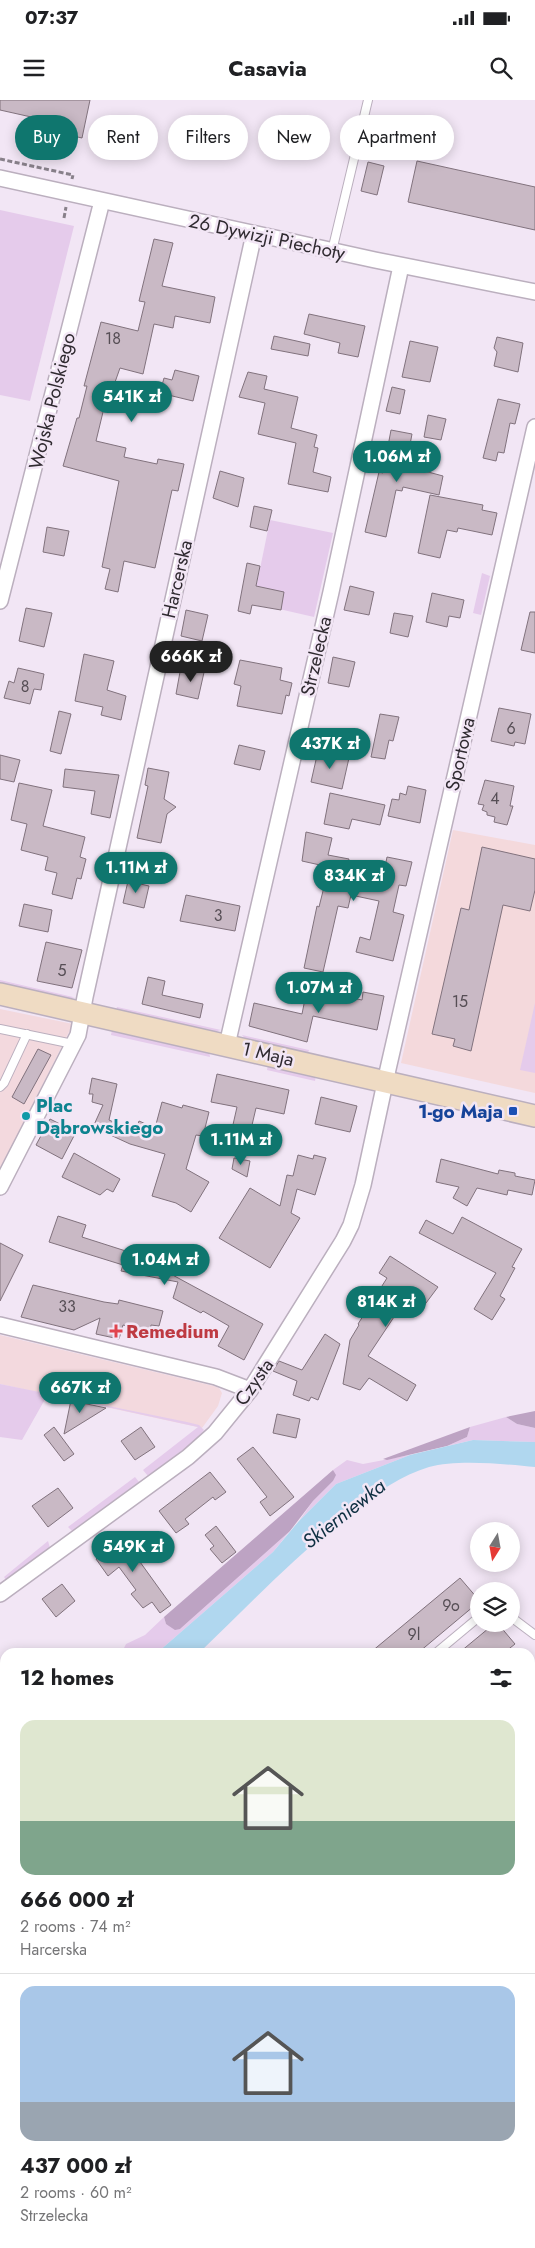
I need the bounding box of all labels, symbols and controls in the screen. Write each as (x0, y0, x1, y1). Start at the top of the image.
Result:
text: 07:37 (25, 4, 78, 31)
text: Casavia (228, 52, 307, 84)
icon: menu (20, 54, 48, 82)
icon: search (487, 54, 515, 82)
chip: Buy (15, 115, 78, 160)
chip: Rent (88, 115, 158, 160)
chip: Filters (168, 115, 248, 160)
chip: New (258, 115, 330, 160)
chip: Apartment (340, 115, 454, 160)
street label: 26 Dywizji Piechoty (186, 207, 348, 267)
house number: 18 (105, 327, 121, 350)
street label: Wojska Polskiego (22, 330, 82, 472)
pin: 541K zł (86, 380, 178, 423)
text: 541K zł (103, 385, 161, 408)
pin: 1.06M zł (345, 440, 449, 483)
text: 1.06M zł (364, 445, 430, 468)
street label: Harcerska (155, 537, 199, 621)
street label: Strzelecka (294, 613, 338, 699)
pin: 666K zł (145, 640, 237, 683)
text: 666K zł (161, 645, 221, 668)
house number: 8 (21, 675, 29, 698)
street label: Sportowa (438, 715, 482, 793)
house number: 6 (506, 717, 516, 740)
pin: 437K zł (284, 728, 376, 770)
text: 437K zł (300, 732, 360, 755)
house number: 4 (490, 787, 500, 810)
pin: 1.11M zł (84, 852, 188, 894)
text: 1.11M zł (105, 856, 167, 879)
pin: 834K zł (308, 860, 400, 902)
text: 834K zł (324, 864, 384, 887)
house number: 3 (214, 904, 223, 927)
house number: 5 (57, 959, 67, 982)
pin: 1.07M zł (267, 972, 371, 1014)
text: 1.07M zł (286, 976, 352, 999)
house number: 15 (452, 990, 468, 1013)
street label: 1 Maja (239, 1035, 297, 1073)
place label: Plac Dąbrowskiego (36, 1092, 163, 1141)
place label: 1-go Maja (418, 1098, 503, 1125)
marker: 1-go Maja (507, 1105, 519, 1117)
marker: Plac Dąbrowskiego (20, 1110, 32, 1122)
pin: 1.11M zł (189, 1124, 293, 1166)
text: 1.11M zł (210, 1128, 272, 1151)
pin: 1.04M zł (113, 1244, 217, 1286)
text: 1.04M zł (132, 1248, 198, 1271)
pin: 814K zł (340, 1286, 432, 1328)
text: 814K zł (357, 1290, 415, 1313)
house number: 33 (58, 1295, 76, 1318)
place label: Remedium (126, 1318, 219, 1345)
marker: Remedium (110, 1325, 122, 1337)
street label: Czysta (228, 1353, 280, 1411)
pin: 667K zł (34, 1372, 126, 1414)
text: 667K zł (50, 1376, 110, 1399)
water label: Skierniewka (296, 1472, 392, 1556)
north arrow (470, 1522, 520, 1572)
map controls (470, 1522, 520, 1632)
pin: 549K zł (87, 1530, 179, 1573)
text: 549K zł (103, 1535, 163, 1558)
button: layers (470, 1582, 520, 1632)
house number: 9o (442, 1594, 460, 1617)
house number: 9l (408, 1623, 420, 1646)
text: 12 homes (20, 1663, 114, 1693)
icon: filters (487, 1664, 515, 1692)
icon: home (223, 1753, 313, 1843)
text: 666 000 zł (20, 1885, 133, 1915)
text: 2 rooms · 74 m² (20, 1915, 131, 1938)
text: Harcerska (20, 1938, 87, 1961)
icon: home (223, 2018, 313, 2108)
text: 437 000 zł (20, 2151, 131, 2181)
text: 2 rooms · 60 m² (20, 2181, 132, 2204)
text: Strzelecka (20, 2204, 88, 2227)

